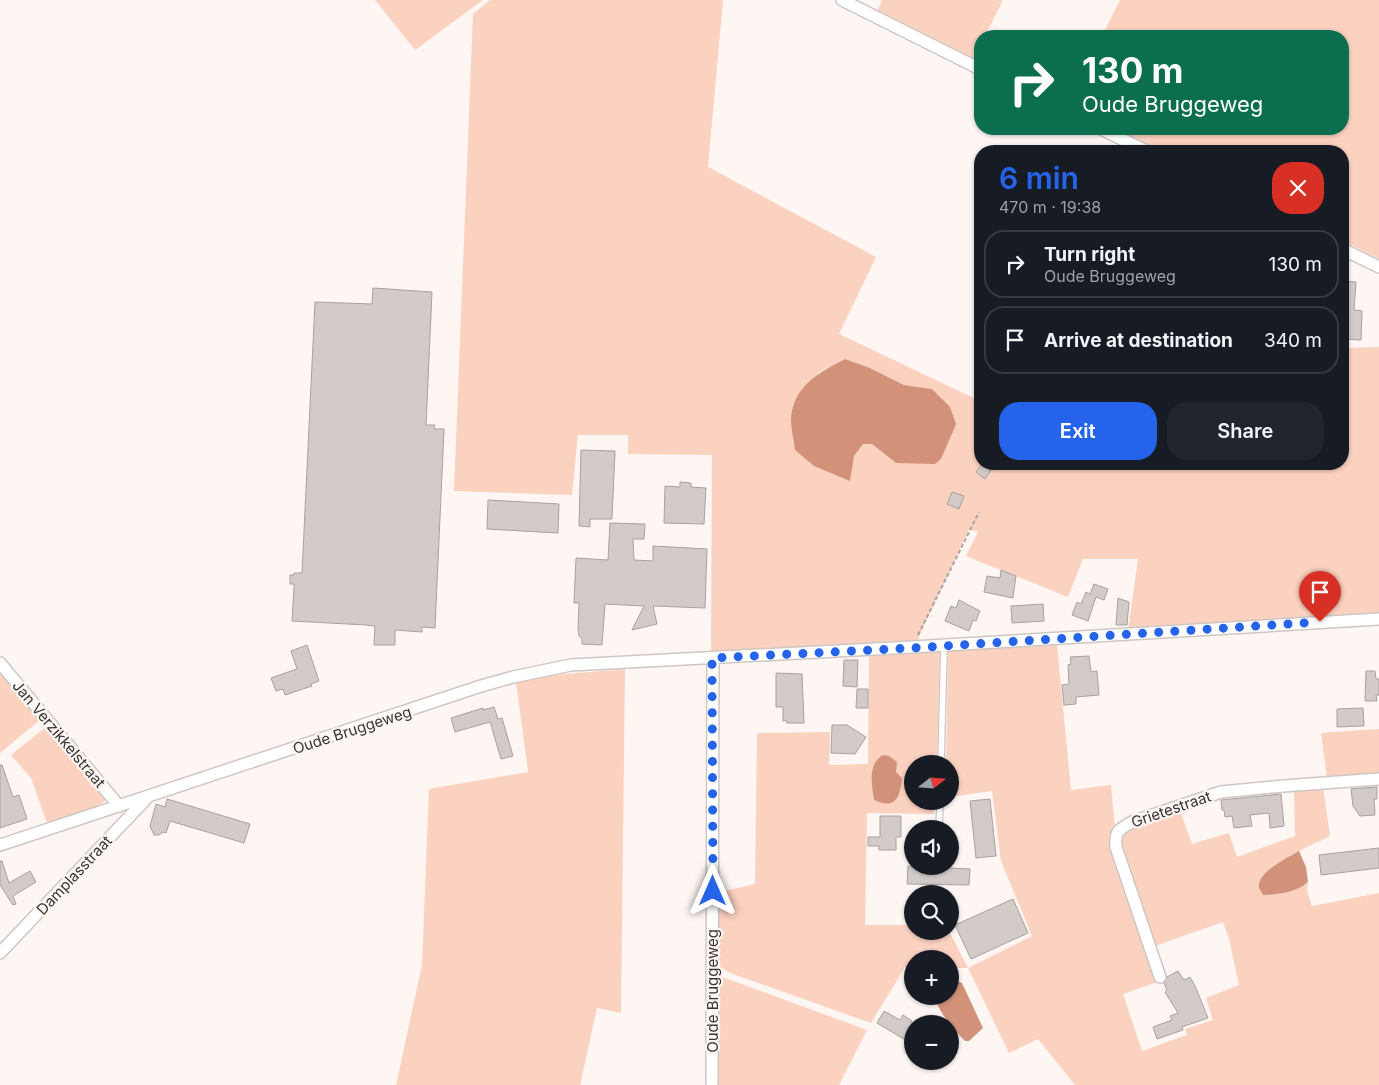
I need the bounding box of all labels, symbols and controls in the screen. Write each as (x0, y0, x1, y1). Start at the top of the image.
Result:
text: 130 m (1082, 49, 1184, 91)
icon: right (999, 50, 1064, 115)
text: Oude Bruggeweg (1082, 91, 1263, 117)
text: 6 min (999, 160, 1079, 196)
button: close (1272, 162, 1324, 214)
text: 470 m · 19:38 (999, 197, 1101, 217)
text: Turn right (1044, 243, 1135, 266)
icon: right (1001, 250, 1029, 278)
text: 130 m (1269, 253, 1322, 276)
text: Oude Bruggeweg (1044, 266, 1176, 286)
icon: arrive (1001, 326, 1029, 354)
text: Arrive at destination (1044, 329, 1233, 352)
text: 340 m (1264, 329, 1322, 352)
button: Exit (999, 402, 1157, 460)
button: Share (1167, 402, 1324, 460)
pin (1299, 571, 1341, 622)
icon: arrive (1306, 578, 1334, 606)
street label: Jan Verzikkelstraat (8, 676, 110, 792)
street label: Oude Bruggeweg (290, 702, 414, 758)
north arrow (904, 755, 959, 810)
map controls (904, 755, 959, 1070)
street label: Grietestraat (1129, 786, 1214, 832)
button: sound (904, 820, 959, 875)
street label: Damplasstraat (32, 831, 116, 919)
position arrow (686, 864, 738, 916)
button: search (904, 885, 959, 940)
street label: Oude Bruggeweg (703, 929, 722, 1053)
button: + (904, 950, 959, 1005)
button: − (904, 1015, 959, 1070)

